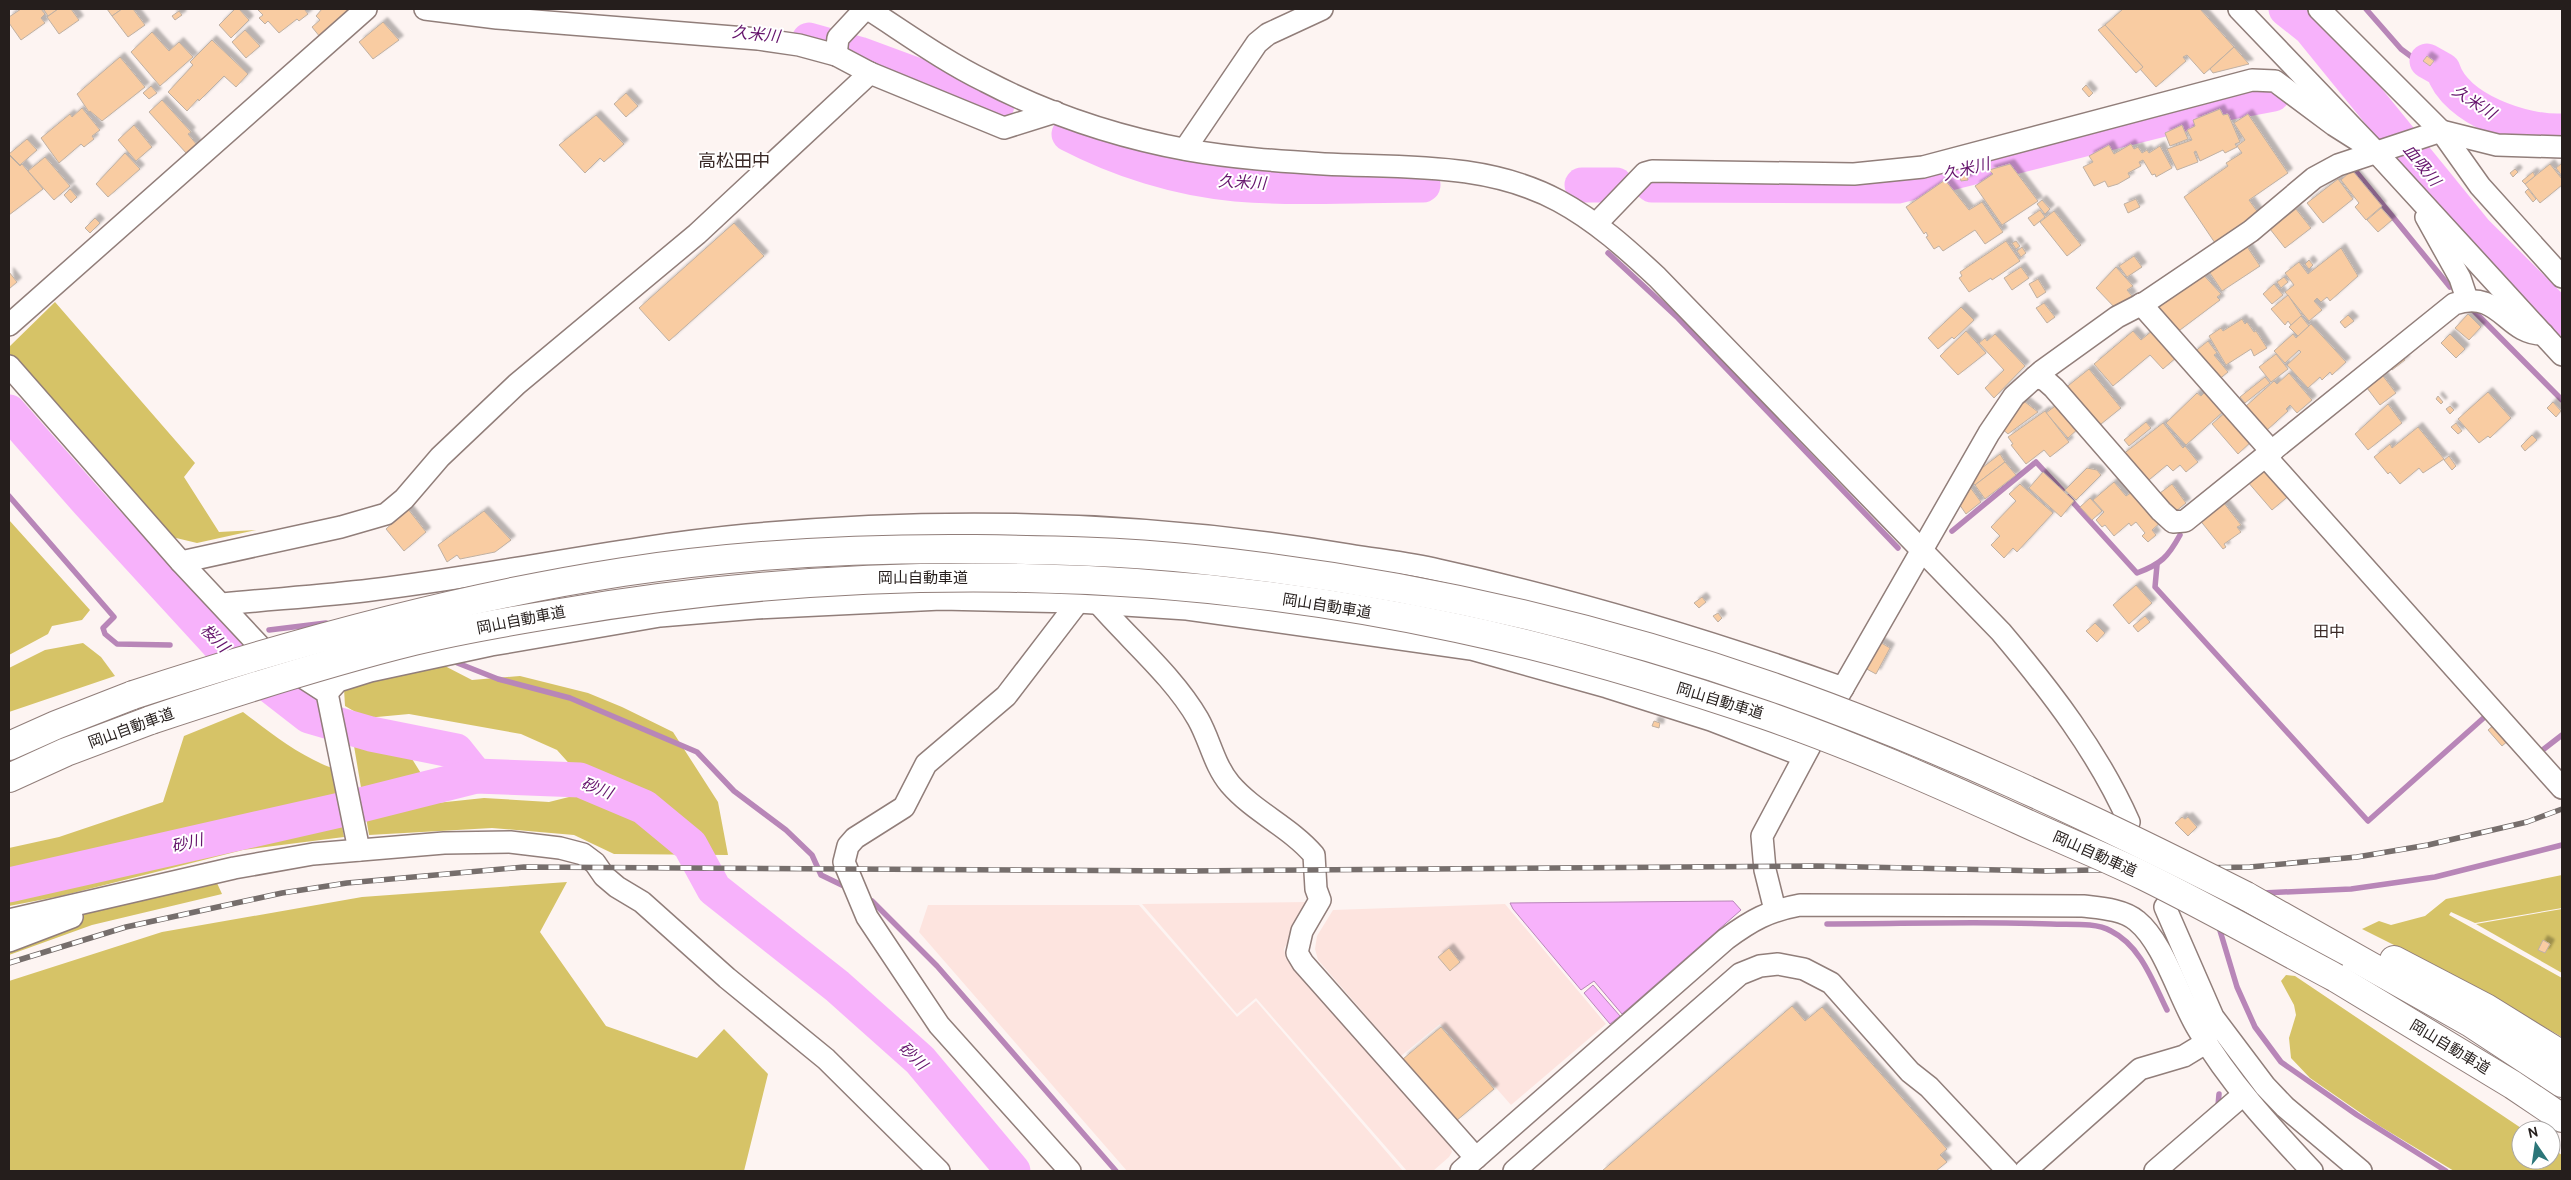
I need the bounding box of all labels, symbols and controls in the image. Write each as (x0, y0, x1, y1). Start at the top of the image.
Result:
water label: 久米川 (731, 22, 783, 46)
water label: 久米川 (2449, 81, 2501, 124)
water label: 血吸川 (2400, 140, 2446, 191)
district label: 高松田中 (698, 150, 770, 172)
water label: 久米川 (1940, 153, 1994, 184)
water label: 久米川 (1218, 171, 1268, 193)
street label: 岡山自動車道 (878, 569, 968, 587)
street label: 岡山自動車道 (1281, 590, 1373, 622)
street label: 岡山自動車道 (475, 603, 567, 637)
water label: 桜川 (197, 620, 234, 657)
district label: 田中 (2313, 622, 2345, 641)
street label: 岡山自動車道 (1674, 679, 1766, 723)
street label: 岡山自動車道 (86, 704, 176, 752)
water label: 砂川 (579, 773, 617, 803)
street label: 岡山自動車道 (2050, 827, 2140, 881)
water label: 砂川 (169, 830, 207, 856)
street label: 岡山自動車道 (2407, 1016, 2493, 1078)
water label: 砂川 (895, 1038, 933, 1075)
north arrow (2511, 1120, 2561, 1170)
text: N (2526, 1122, 2540, 1142)

